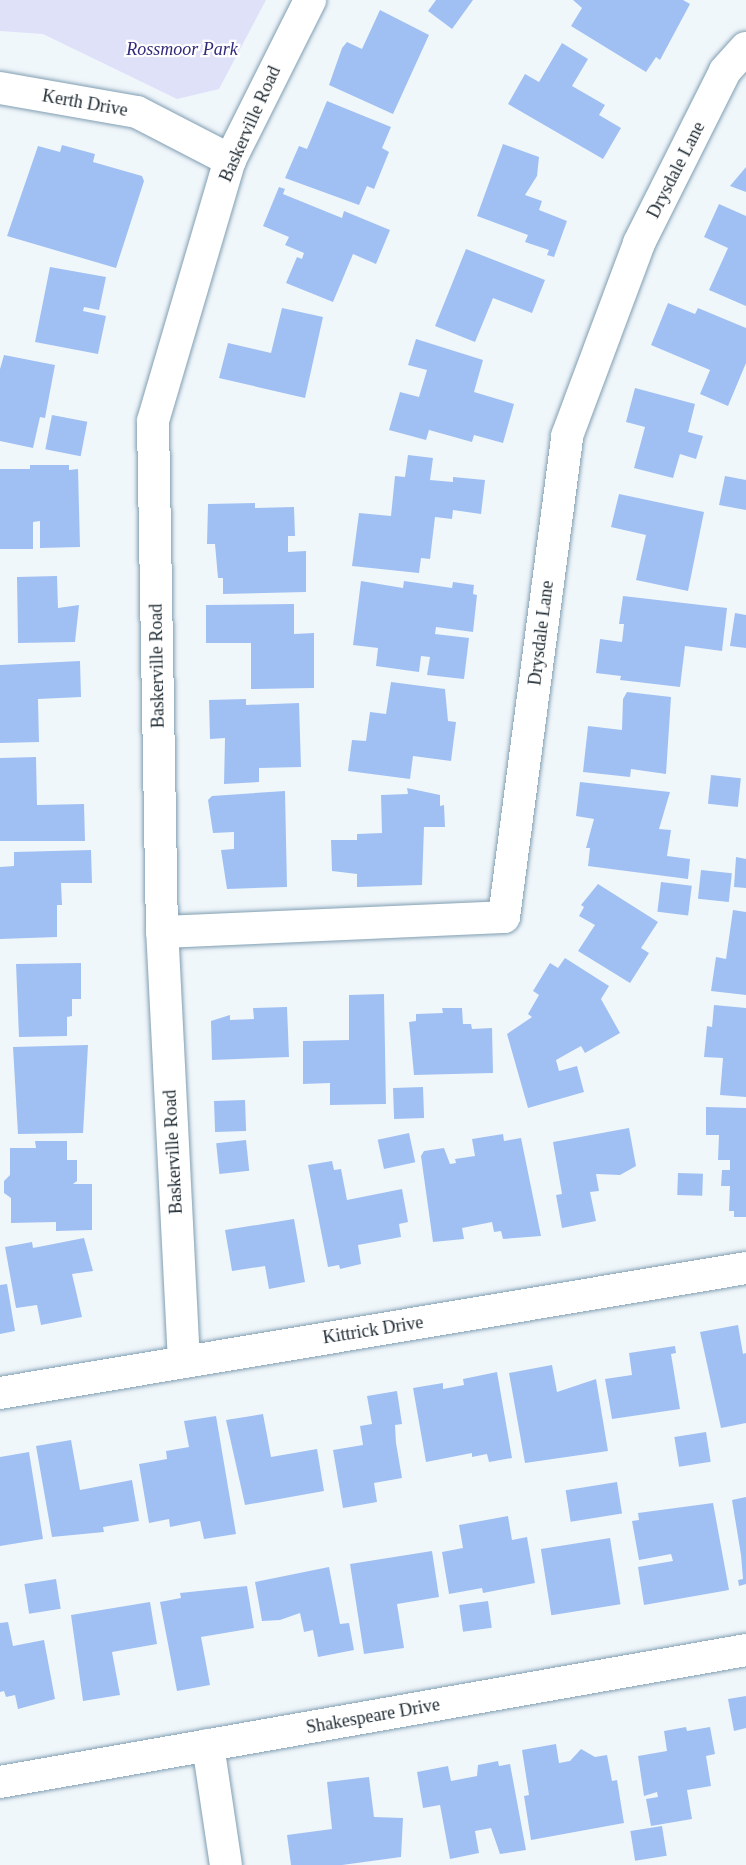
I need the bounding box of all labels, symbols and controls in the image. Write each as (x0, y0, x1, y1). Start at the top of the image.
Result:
park label: Rossmoor Park (126, 38, 238, 60)
street label: Baskerville Road (215, 63, 285, 185)
street label: Kerth Drive (41, 85, 129, 121)
street label: Drysdale Lane (642, 118, 710, 222)
street label: Drysdale Lane (524, 579, 558, 687)
street label: Baskerville Road (145, 604, 169, 728)
street label: Baskerville Road (159, 1089, 187, 1215)
street label: Kittrick Drive (321, 1311, 425, 1349)
street label: Shakespeare Drive (304, 1694, 442, 1738)

